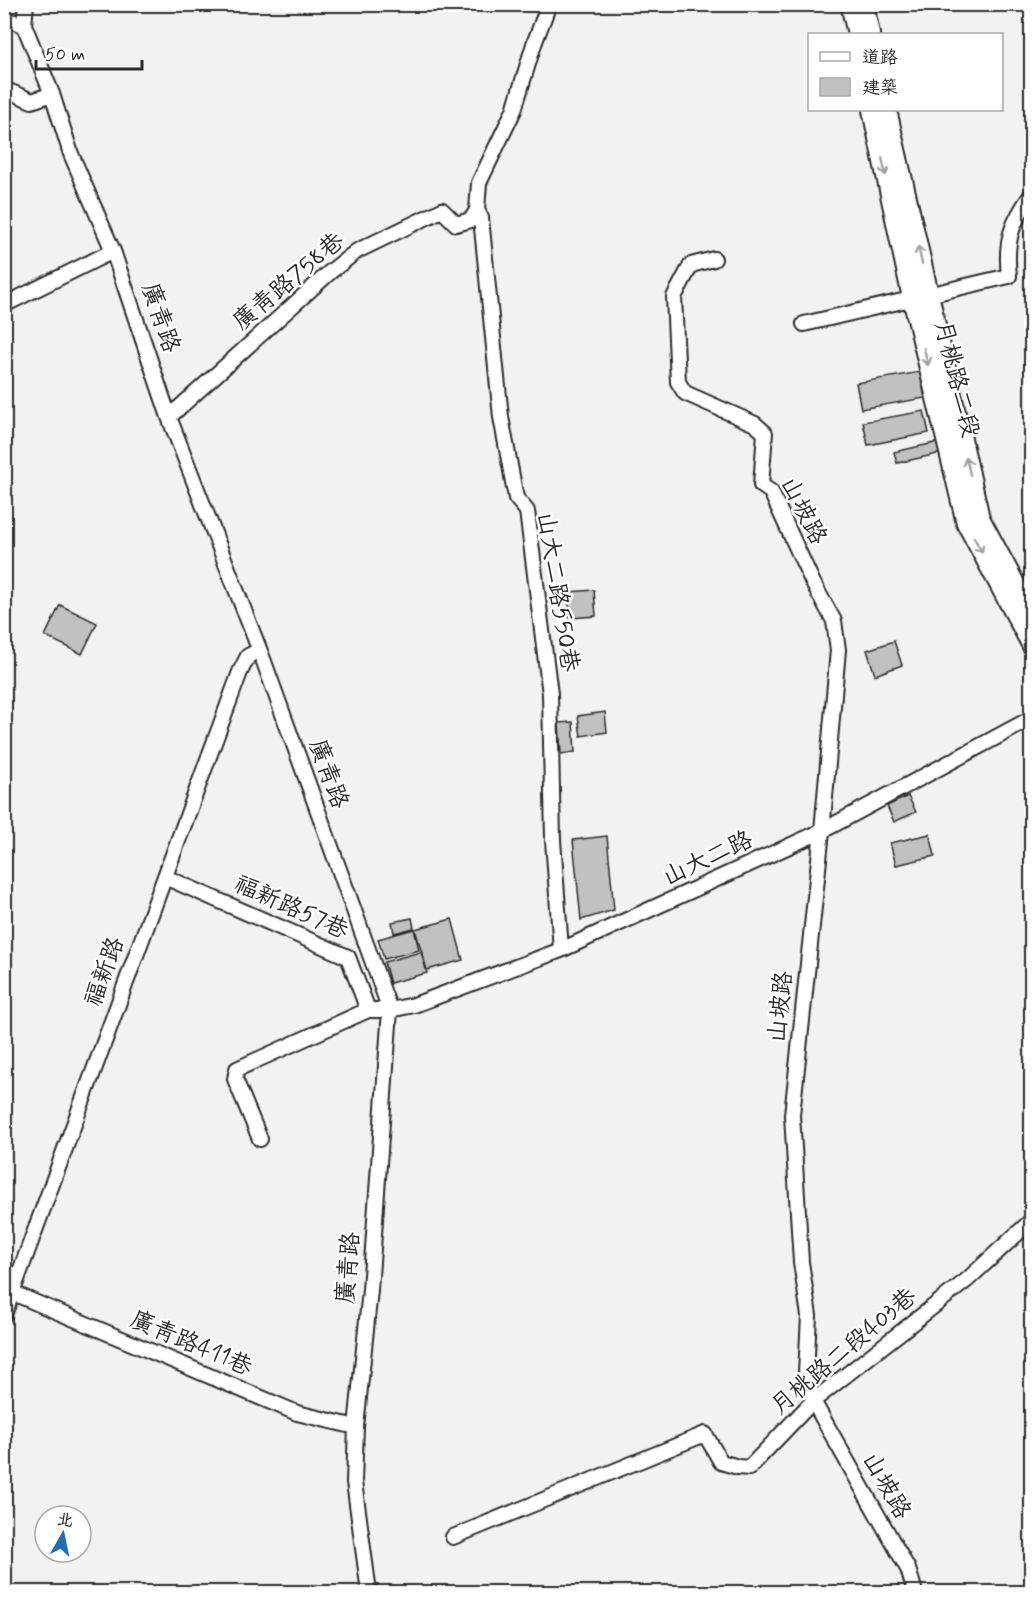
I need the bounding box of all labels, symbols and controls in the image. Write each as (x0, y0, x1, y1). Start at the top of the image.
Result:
scale bar (36, 33, 142, 71)
legend (808, 33, 1003, 111)
text: 50 m (45, 43, 85, 67)
text: 道路 (862, 46, 898, 70)
text: 建築 (862, 76, 898, 100)
one-way arrow (879, 157, 891, 176)
street label: 廣青路758巷 (227, 226, 351, 338)
one-way arrow (913, 246, 925, 265)
street label: 廣青路 (134, 279, 186, 357)
street label: 月桃路二段 (926, 317, 986, 441)
one-way arrow (921, 347, 933, 366)
one-way arrow (962, 457, 973, 476)
street label: 山坡路 (773, 472, 833, 550)
street label: 山大二路550巷 (529, 510, 585, 674)
one-way arrow (973, 535, 984, 553)
street label: 廣青路 (301, 735, 355, 813)
street label: 山大二路 (658, 825, 758, 893)
street label: 福新路57巷 (229, 869, 353, 947)
street label: 福新路 (78, 933, 132, 1011)
street label: 山坡路 (762, 970, 800, 1044)
street label: 廣青路 (330, 1231, 368, 1305)
street label: 月桃路二段403巷 (765, 1282, 923, 1422)
street label: 廣青路411巷 (125, 1304, 257, 1384)
street label: 山坡路 (855, 1447, 917, 1525)
north arrow (33, 1504, 93, 1564)
text: 北 (56, 1509, 75, 1532)

